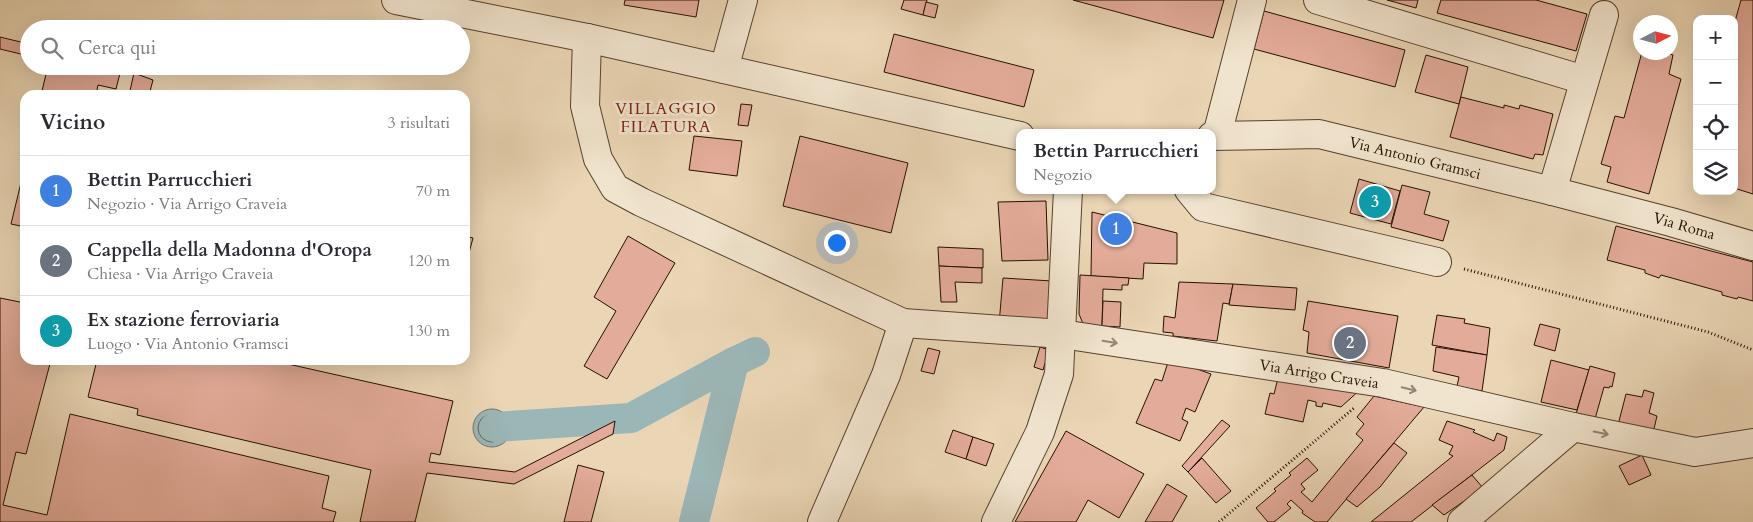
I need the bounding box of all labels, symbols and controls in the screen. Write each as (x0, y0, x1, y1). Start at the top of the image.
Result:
north arrow (1633, 15, 1678, 60)
map controls (1693, 15, 1738, 195)
button: + (1693, 15, 1738, 60)
search box (20, 20, 470, 75)
icon: search (38, 34, 66, 62)
text: Cerca qui (78, 35, 156, 61)
button: − (1693, 60, 1738, 105)
district label: VILLAGGIO FILATURA (615, 98, 717, 138)
button: locate (1693, 105, 1738, 150)
text: Vicino (40, 108, 105, 137)
text: 3 risultati (387, 112, 450, 134)
popup (1016, 129, 1216, 194)
street label: Via Antonio Gramsci (1347, 132, 1483, 184)
text: Bettin Parrucchieri (1033, 138, 1199, 164)
button: layers (1693, 150, 1738, 195)
text: Negozio (1033, 164, 1092, 186)
text: Bettin Parrucchieri (87, 167, 252, 193)
text: 1 (52, 180, 60, 202)
text: 70 m (416, 180, 450, 202)
pin: 3 (1359, 183, 1391, 221)
text: Negozio · Via Arrigo Craveia (87, 193, 287, 215)
street label: Via Roma (1651, 208, 1718, 244)
pin: 1 (1100, 210, 1132, 248)
your location (824, 230, 850, 256)
text: Cappella della Madonna d'Oropa (87, 237, 372, 263)
text: 2 (52, 250, 60, 272)
text: 120 m (408, 250, 450, 272)
text: Chiesa · Via Arrigo Craveia (87, 263, 273, 285)
text: Ex stazione ferroviaria (87, 307, 280, 333)
text: 3 (52, 320, 60, 342)
text: 130 m (408, 320, 450, 342)
pin: 2 (1334, 324, 1366, 362)
text: Luogo · Via Antonio Gramsci (87, 333, 289, 355)
one-way arrow (1102, 337, 1118, 347)
street label: Via Arrigo Craveia (1258, 355, 1381, 393)
one-way arrow (1400, 385, 1416, 394)
one-way arrow (1593, 429, 1609, 438)

